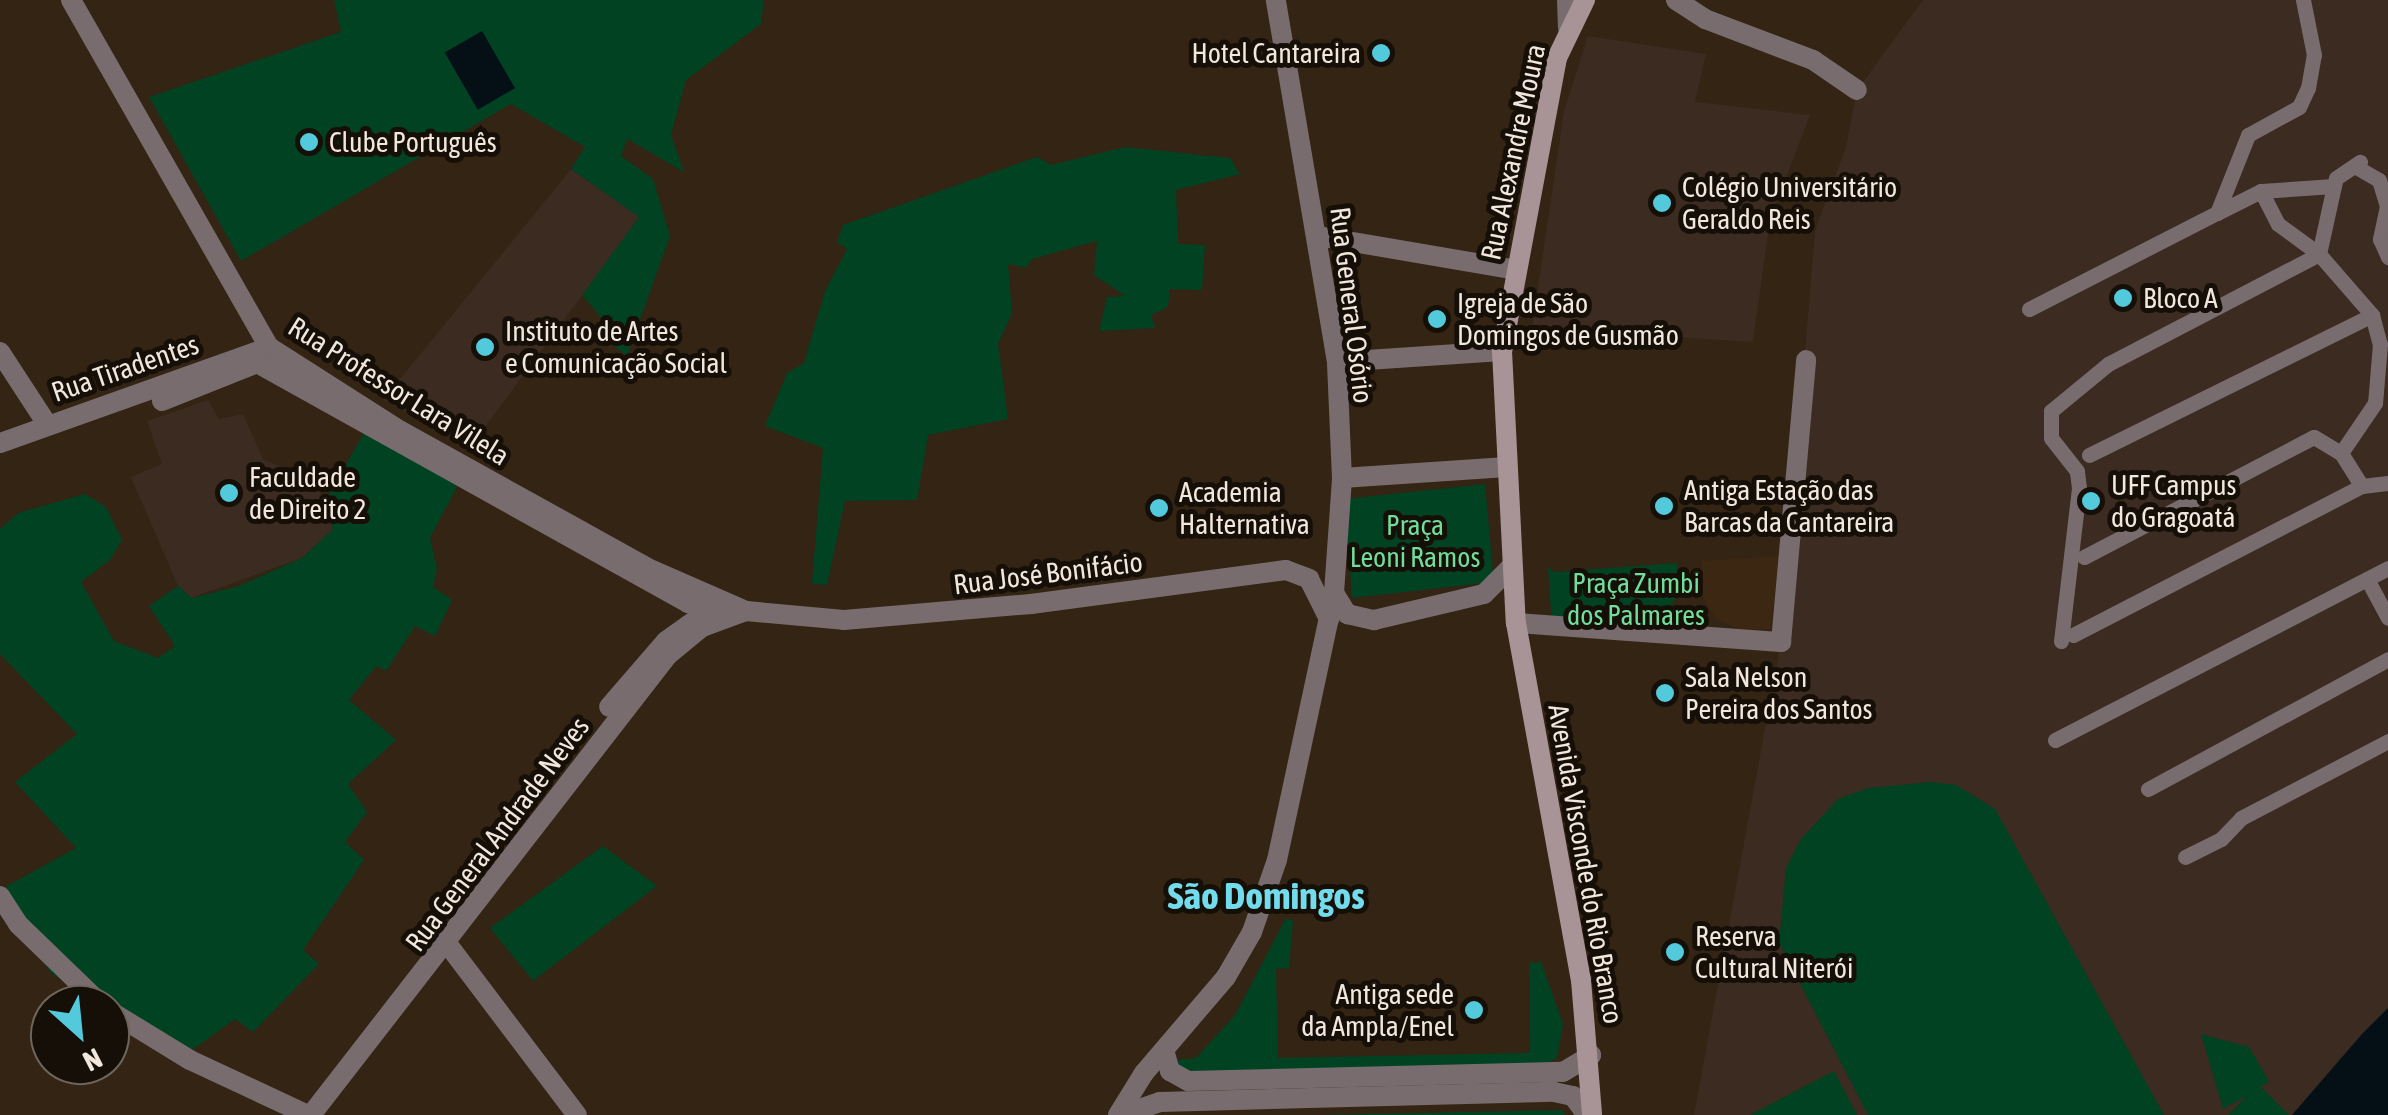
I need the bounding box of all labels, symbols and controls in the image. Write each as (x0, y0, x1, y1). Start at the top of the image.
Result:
place label: Hotel Cantareira (1191, 36, 1361, 70)
street label: Rua Alexandre Moura (1474, 41, 1552, 263)
marker: Hotel Cantareira (1370, 42, 1392, 64)
place label: Clube Português (329, 125, 497, 159)
marker: Clube Português (298, 131, 320, 153)
place label: Colégio Universitário Geraldo Reis (1682, 170, 1897, 236)
marker: Colégio Universitário Geraldo Reis (1651, 192, 1673, 214)
street label: Rua General Osório (1323, 205, 1381, 405)
place label: Bloco A (2143, 281, 2218, 315)
place label: Igreja de São Domingos de Gusmão (1457, 286, 1679, 352)
marker: Bloco A (2112, 287, 2134, 309)
marker: Igreja de São Domingos de Gusmão (1426, 308, 1448, 330)
street label: Rua Professor Lara Vilela (282, 309, 516, 473)
place label: Instituto de Artes e Comunicação Social (505, 314, 727, 380)
street label: Rua Tiradentes (47, 327, 203, 409)
marker: Instituto de Artes e Comunicação Social (474, 336, 496, 358)
place label: Faculdade de Direito 2 (249, 460, 366, 526)
place label: UFF Campus do Gragoatá (2111, 468, 2236, 534)
place label: Antiga Estação das Barcas da Cantareira (1684, 473, 1894, 539)
place label: Academia Halternativa (1179, 475, 1310, 541)
marker: Faculdade de Direito 2 (218, 482, 240, 504)
marker: UFF Campus do Gragoatá (2080, 490, 2102, 512)
marker: Antiga Estação das Barcas da Cantareira (1653, 495, 1675, 517)
marker: Academia Halternativa (1148, 497, 1170, 519)
park label: Praça Leoni Ramos (1350, 508, 1480, 574)
street label: Rua José Bonifácio (952, 545, 1144, 601)
park label: Praça Zumbi dos Palmares (1567, 566, 1705, 632)
place label: Sala Nelson Pereira dos Santos (1685, 660, 1872, 726)
marker: Sala Nelson Pereira dos Santos (1654, 682, 1676, 704)
street label: Avenida Visconde do Rio Branco (1541, 702, 1631, 1026)
street label: Rua General Andrade Neves (398, 710, 596, 958)
district label: São Domingos (1167, 873, 1365, 919)
place label: Reserva Cultural Niterói (1695, 919, 1853, 985)
marker: Reserva Cultural Niterói (1664, 941, 1686, 963)
place label: Antiga sede da Ampla/Enel (1301, 977, 1454, 1043)
north arrow (30, 985, 130, 1085)
marker: Antiga sede da Ampla/Enel (1463, 999, 1485, 1021)
text: N (78, 1042, 107, 1078)

